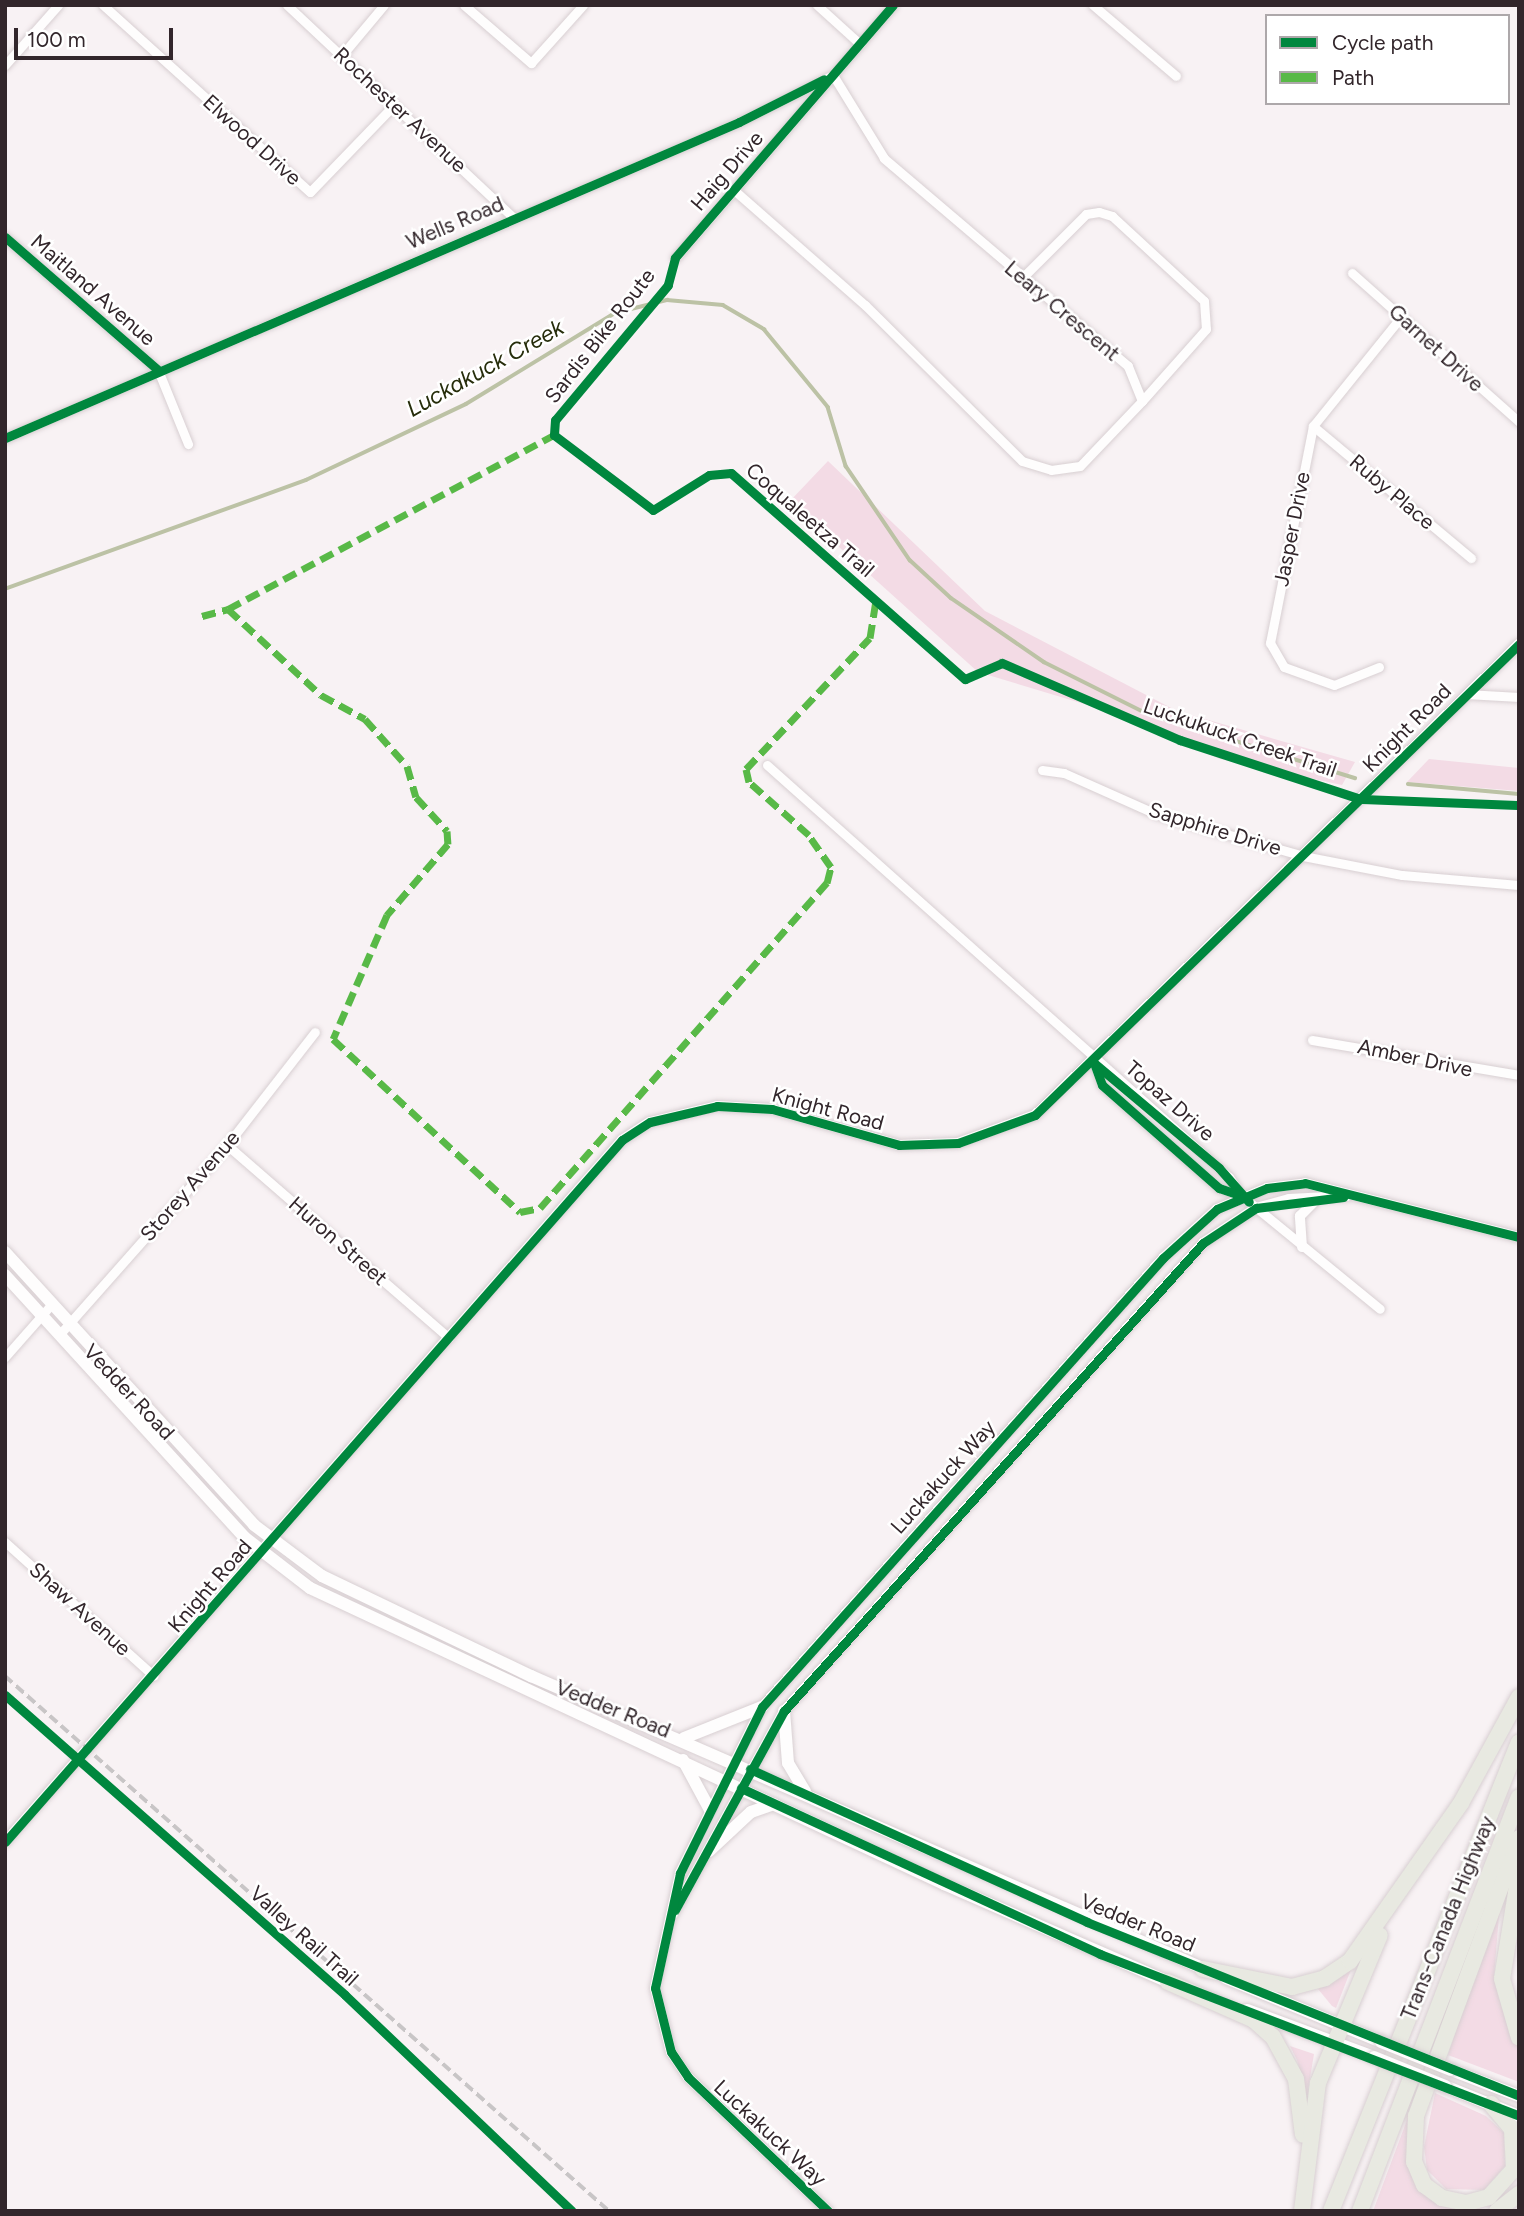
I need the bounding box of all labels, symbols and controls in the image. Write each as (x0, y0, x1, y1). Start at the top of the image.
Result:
scale bar (18, 14, 177, 58)
legend (1265, 14, 1510, 105)
text: 100 m (27, 27, 86, 52)
text: Cycle path (1332, 30, 1433, 55)
street label: Rochester Avenue (328, 42, 472, 178)
text: Path (1332, 65, 1374, 90)
street label: Elwood Drive (198, 89, 306, 191)
street label: Haig Drive (686, 126, 768, 216)
street label: Wells Road (403, 191, 507, 255)
street label: Maitland Avenue (26, 229, 160, 351)
street label: Leary Crescent (999, 256, 1125, 366)
street label: Sardis Bike Route (540, 264, 660, 408)
street label: Garnet Drive (1383, 299, 1489, 397)
water label: Luckakuck Creek (401, 313, 569, 423)
street label: Ruby Place (1344, 449, 1440, 535)
street label: Coqualeetza Trail (741, 458, 879, 582)
street label: Jasper Drive (1269, 470, 1315, 588)
street label: Knight Road (1357, 678, 1457, 778)
street label: Luckukuck Creek Trail (1140, 693, 1340, 783)
street label: Sapphire Drive (1146, 797, 1284, 861)
street label: Amber Drive (1355, 1034, 1475, 1082)
street label: Topaz Drive (1120, 1056, 1220, 1146)
street label: Knight Road (769, 1082, 887, 1136)
street label: Storey Avenue (135, 1125, 245, 1247)
street label: Huron Street (284, 1191, 392, 1291)
street label: Vedder Road (78, 1339, 180, 1445)
street label: Luckakuck Way (885, 1415, 1001, 1539)
street label: Knight Road (163, 1534, 257, 1638)
street label: Shaw Avenue (24, 1557, 136, 1661)
street label: Vedder Road (552, 1674, 674, 1744)
street label: Trans-Canada Highway (1396, 1812, 1500, 2024)
street label: Valley Rail Trail (244, 1881, 364, 1991)
street label: Vedder Road (1077, 1888, 1199, 1958)
street label: Luckakuck Way (709, 2075, 831, 2191)

